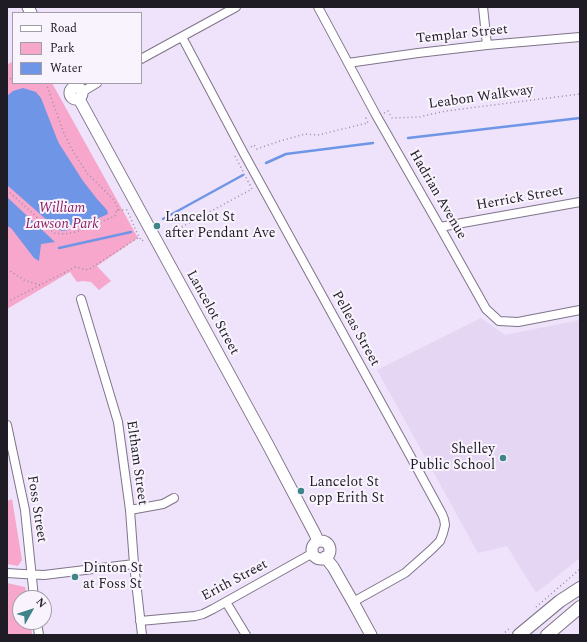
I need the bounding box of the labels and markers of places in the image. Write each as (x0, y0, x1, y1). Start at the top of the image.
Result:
place label: Lancelot St after Pendant Ave (165, 210, 276, 242)
marker: Lancelot St after Pendant Ave (152, 221, 162, 231)
place label: Shelley Public School (410, 442, 495, 474)
marker: Shelley Public School (498, 453, 508, 463)
place label: Lancelot St opp Erith St (309, 475, 384, 508)
marker: Lancelot St opp Erith St (296, 486, 306, 496)
place label: Dinton St at Foss St (83, 561, 143, 594)
marker: Dinton St at Foss St (70, 572, 80, 582)

